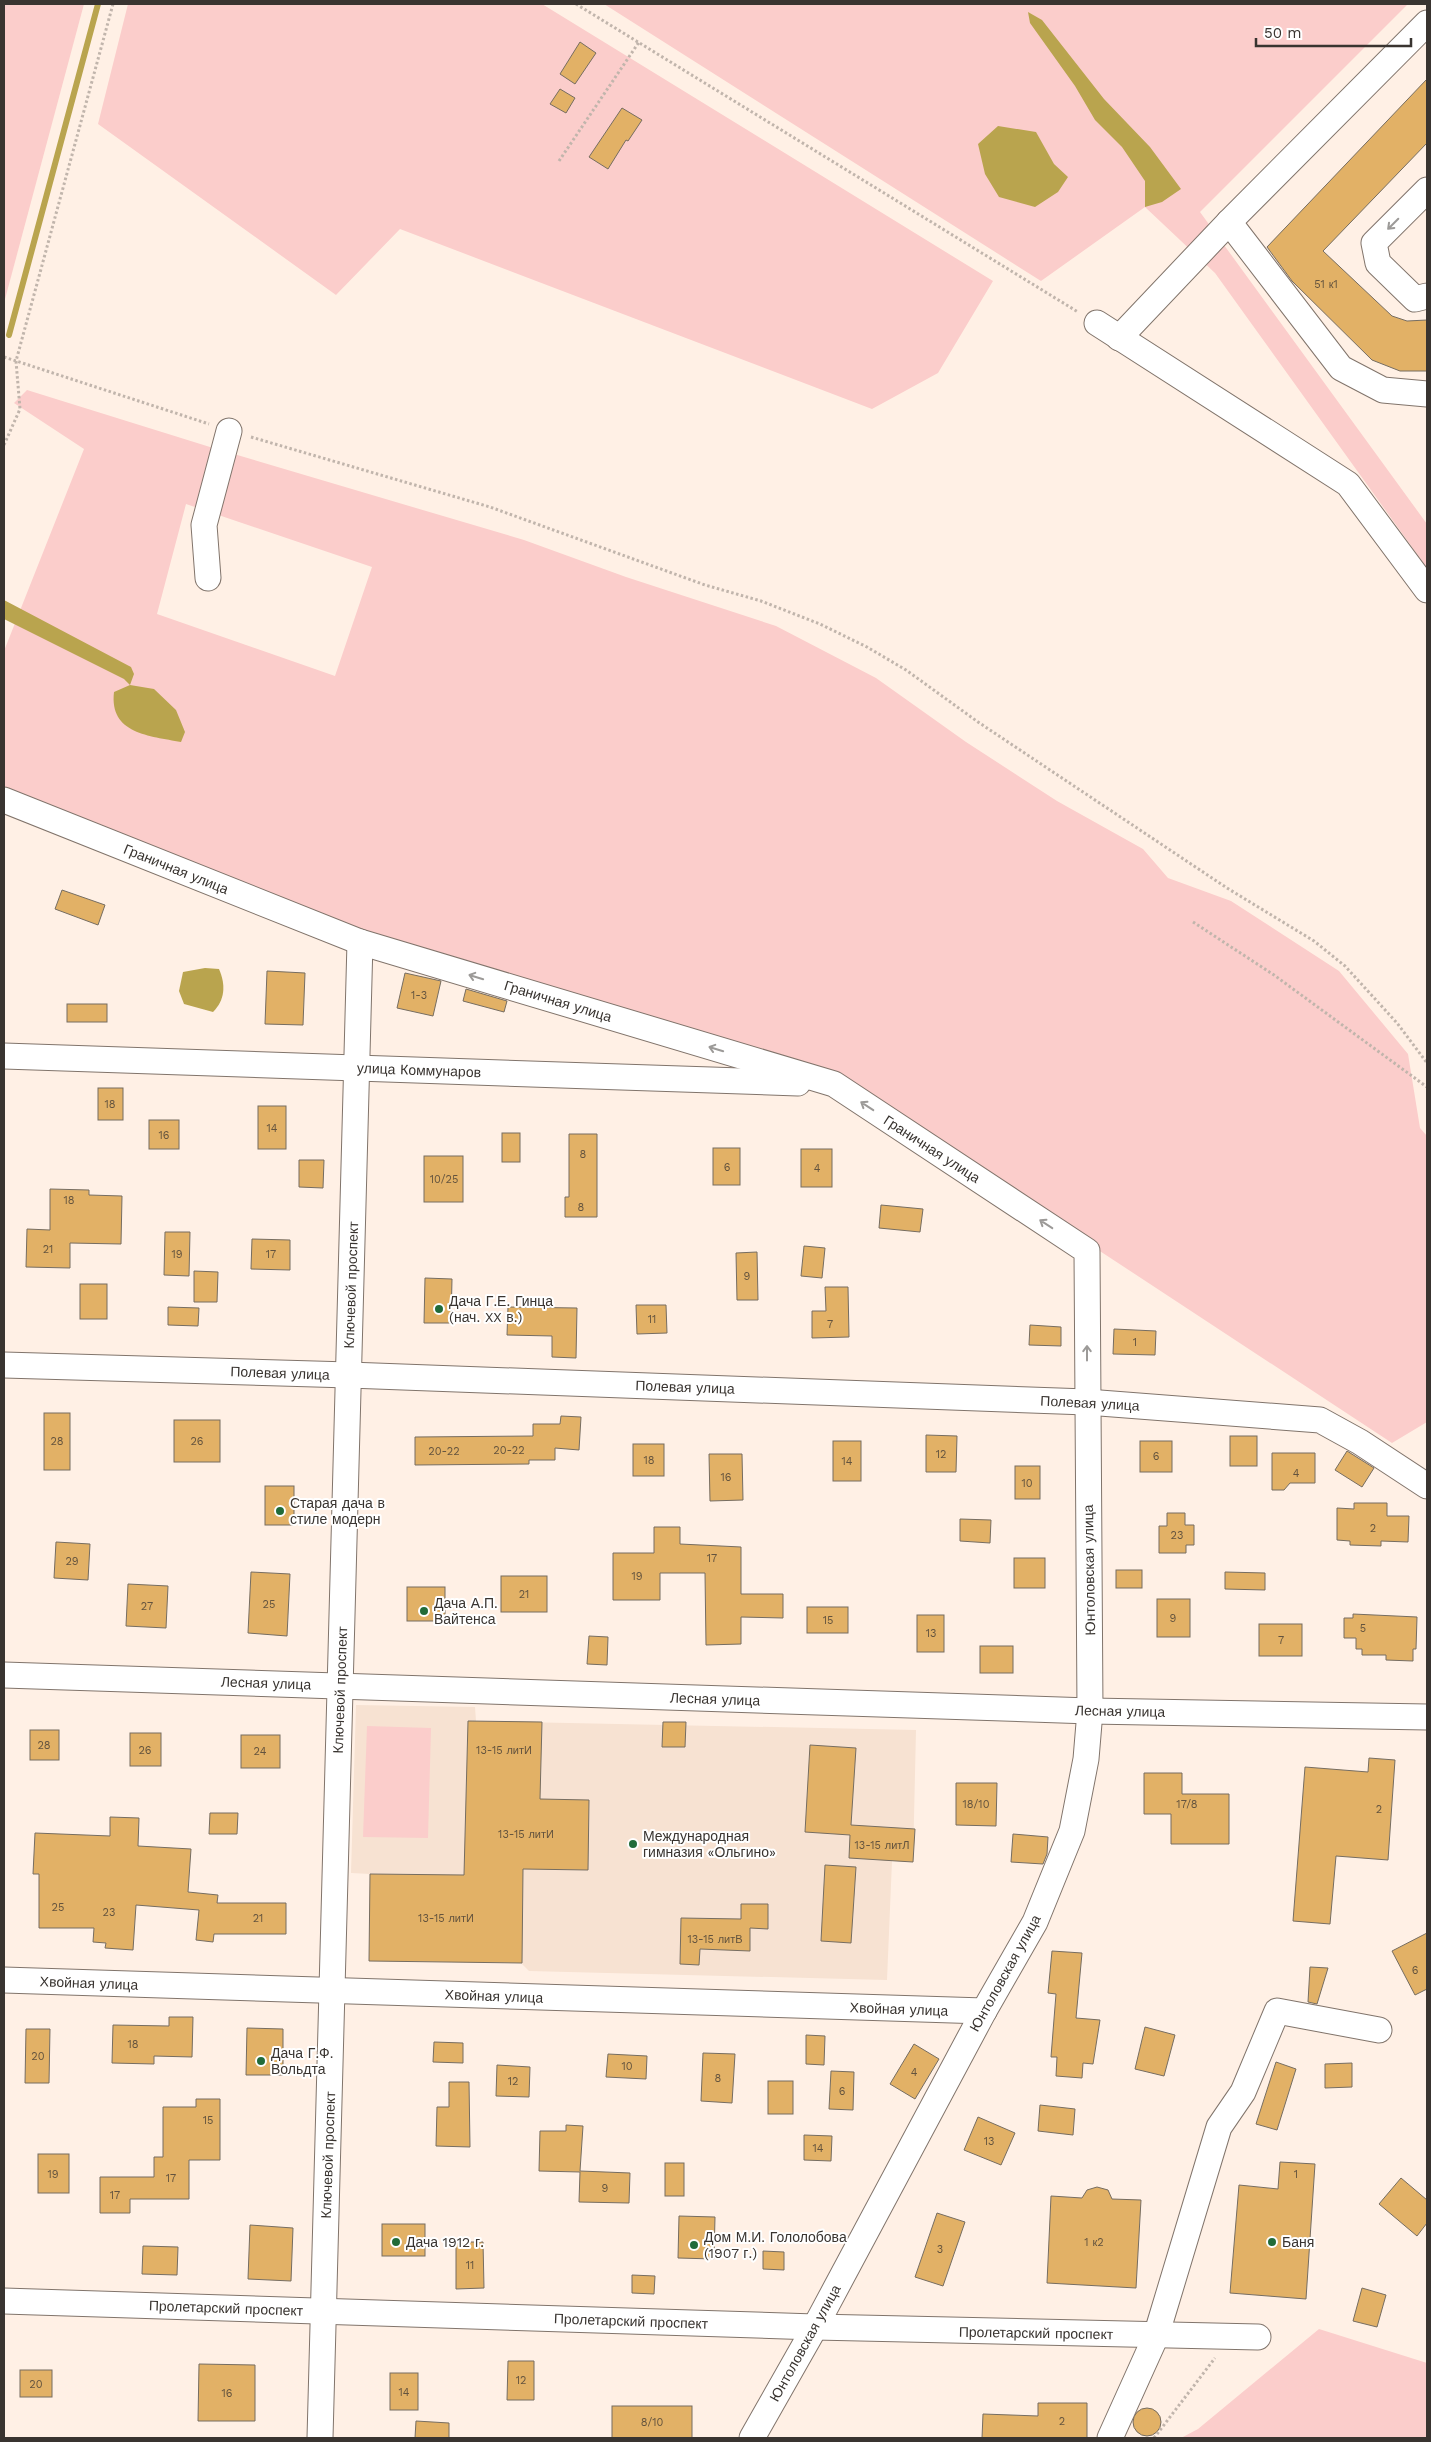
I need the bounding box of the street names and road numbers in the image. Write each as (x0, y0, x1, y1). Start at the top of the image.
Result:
street label: Граничная улица (121, 841, 231, 897)
street label: Граничная улица (502, 977, 614, 1025)
street label: улица Коммунаров (357, 1060, 481, 1080)
street label: Граничная улица (881, 1112, 983, 1186)
street label: Ключевой проспект (341, 1220, 361, 1349)
street label: Полевая улица (230, 1363, 330, 1383)
street label: Полевая улица (635, 1377, 735, 1397)
street label: Полевая улица (1040, 1392, 1140, 1414)
street label: Юнтоловская улица (1080, 1504, 1098, 1636)
street label: Ключевой проспект (330, 1625, 350, 1754)
street label: Лесная улица (221, 1673, 312, 1693)
street label: Лесная улица (670, 1689, 761, 1709)
street label: Лесная улица (1075, 1702, 1166, 1720)
street label: Юнтоловская улица (966, 1912, 1044, 2034)
street label: Хвойная улица (39, 1973, 139, 1993)
street label: Хвойная улица (444, 1986, 544, 2006)
street label: Хвойная улица (849, 1999, 949, 2019)
street label: Ключевой проспект (318, 2090, 338, 2219)
street label: Юнтоловская улица (766, 2282, 844, 2404)
street label: Пролетарский проспект (149, 2297, 304, 2319)
street label: Пролетарский проспект (554, 2310, 709, 2332)
street label: Пролетарский проспект (959, 2324, 1114, 2342)

